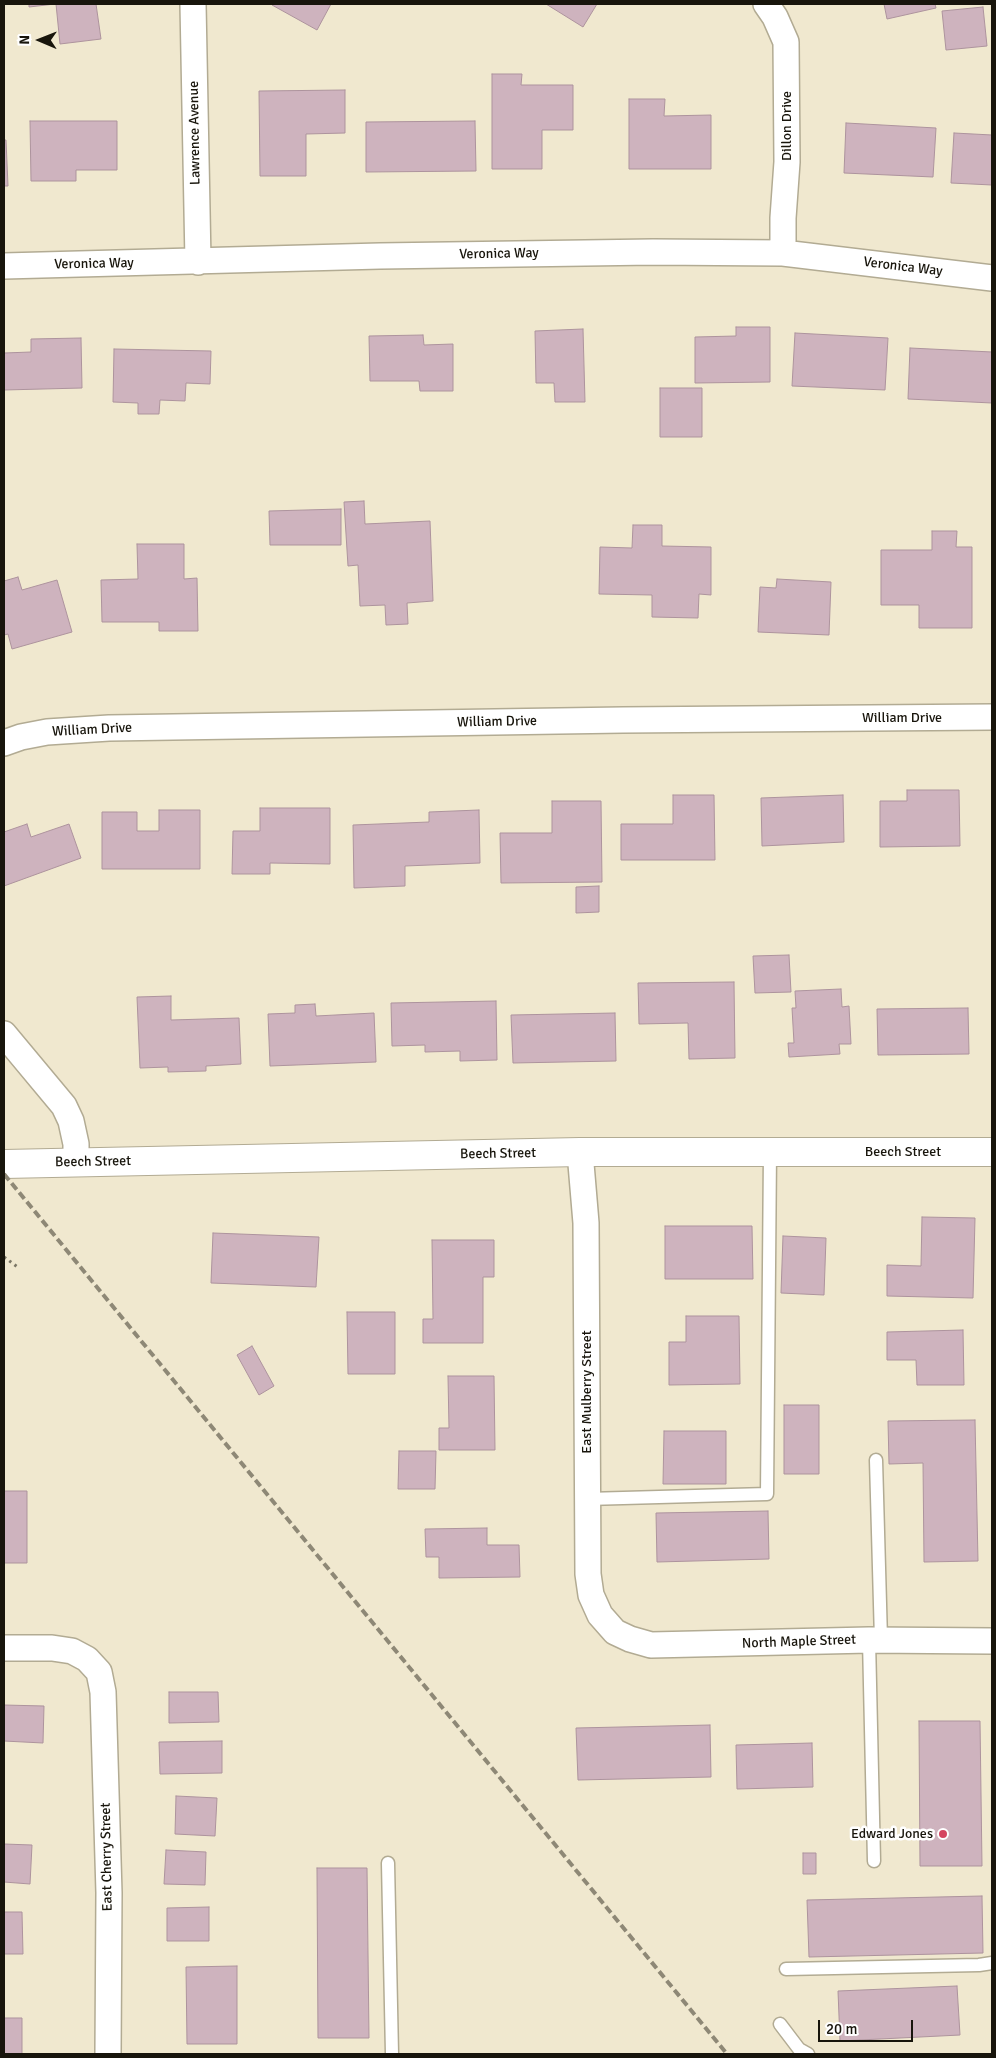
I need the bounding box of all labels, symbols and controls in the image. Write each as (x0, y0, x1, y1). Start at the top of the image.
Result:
north arrow (15, 15, 65, 65)
text: N (16, 35, 33, 45)
street label: Lawrence Avenue (186, 81, 204, 185)
street label: Dillon Drive (779, 91, 795, 161)
street label: Veronica Way (459, 245, 539, 263)
street label: Veronica Way (862, 254, 944, 280)
street label: Veronica Way (54, 255, 134, 273)
street label: William Drive (862, 710, 942, 726)
street label: William Drive (457, 713, 537, 731)
street label: William Drive (52, 720, 132, 740)
street label: Beech Street (865, 1144, 941, 1160)
street label: Beech Street (460, 1145, 536, 1163)
street label: Beech Street (55, 1153, 131, 1171)
street label: East Mulberry Street (579, 1330, 595, 1454)
street label: North Maple Street (742, 1632, 856, 1652)
street label: East Cherry Street (98, 1802, 116, 1912)
place label: Edward Jones (851, 1826, 933, 1842)
marker: Edward Jones (937, 1828, 949, 1840)
scale bar (821, 2010, 916, 2042)
text: 20 m (826, 2020, 857, 2038)

